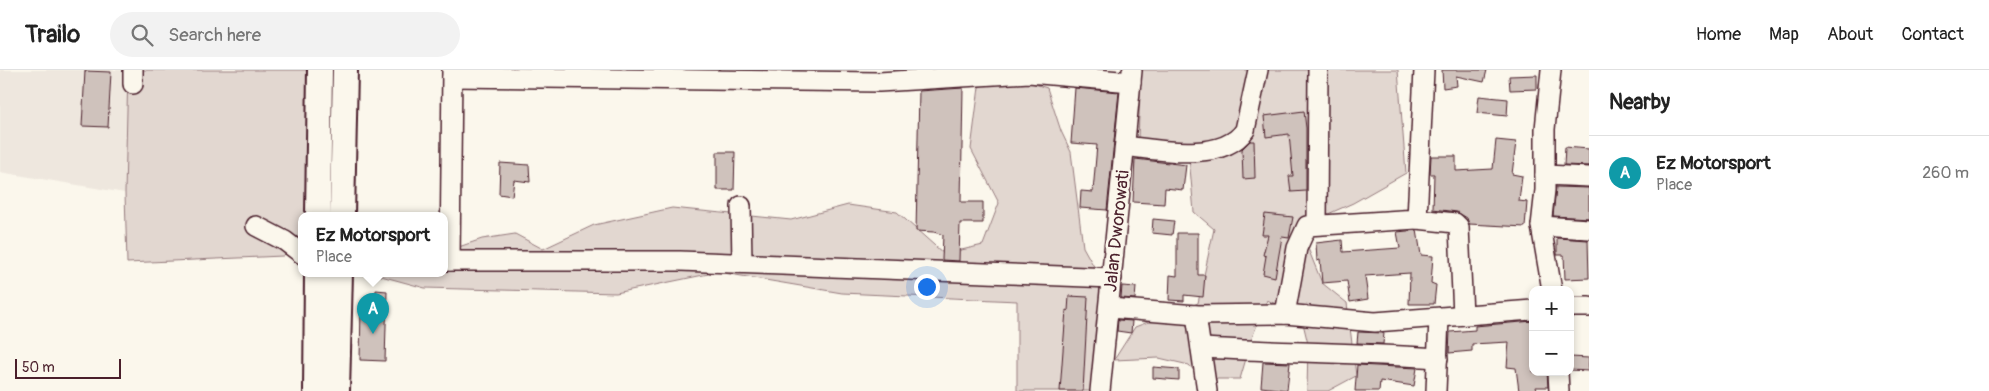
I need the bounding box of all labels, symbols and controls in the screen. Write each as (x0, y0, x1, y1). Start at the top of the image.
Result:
search box (110, 12, 460, 57)
text: Trailo (25, 20, 80, 49)
icon: search (128, 21, 156, 49)
text: Search here (168, 23, 261, 47)
text: Home (1696, 23, 1741, 46)
text: Map (1769, 23, 1799, 46)
text: About (1827, 23, 1873, 46)
text: Contact (1901, 23, 1964, 46)
text: Nearby (1609, 89, 1670, 116)
text: Ez Motorsport (1656, 151, 1771, 175)
text: A (1620, 163, 1630, 183)
text: 260 m (1922, 163, 1969, 183)
street label: Jalan Dworowati (1099, 169, 1135, 293)
text: Place (1656, 175, 1692, 195)
popup (298, 212, 448, 277)
text: Ez Motorsport (316, 223, 430, 247)
text: Place (316, 247, 352, 267)
your location (914, 274, 940, 300)
map controls (1529, 286, 1574, 376)
button: + (1529, 286, 1574, 331)
pin: A (357, 293, 389, 334)
button: − (1529, 331, 1574, 376)
scale bar (15, 356, 121, 379)
text: 50 m (22, 359, 55, 376)

